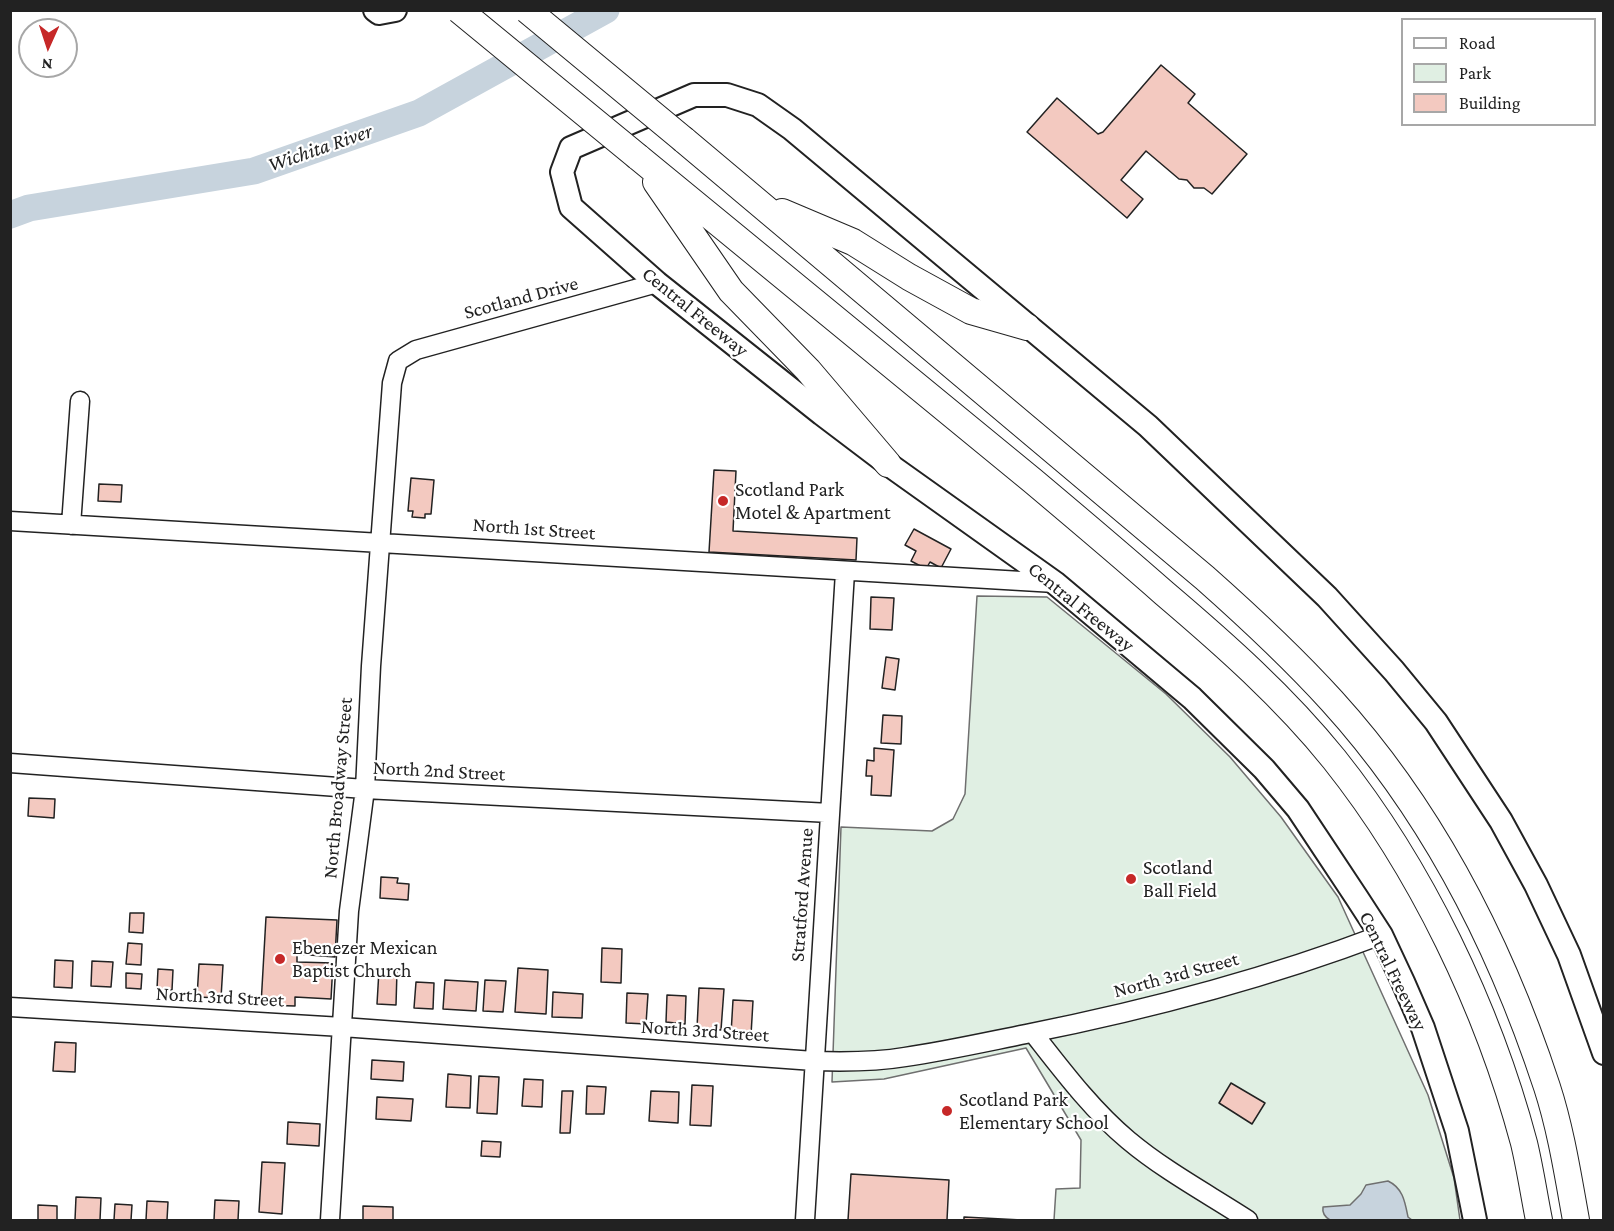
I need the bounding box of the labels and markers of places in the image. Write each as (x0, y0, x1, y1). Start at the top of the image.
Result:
place label: Scotland Park Motel & Apartment (735, 478, 891, 525)
marker: Scotland Park Motel & Apartment (716, 494, 730, 508)
place label: Scotland Ball Field (1143, 856, 1217, 903)
marker: Scotland Ball Field (1124, 872, 1138, 886)
place label: Ebenezer Mexican Baptist Church (292, 936, 438, 983)
marker: Ebenezer Mexican Baptist Church (273, 952, 287, 966)
place label: Scotland Park Elementary School (959, 1088, 1109, 1135)
marker: Scotland Park Elementary School (940, 1104, 954, 1118)

